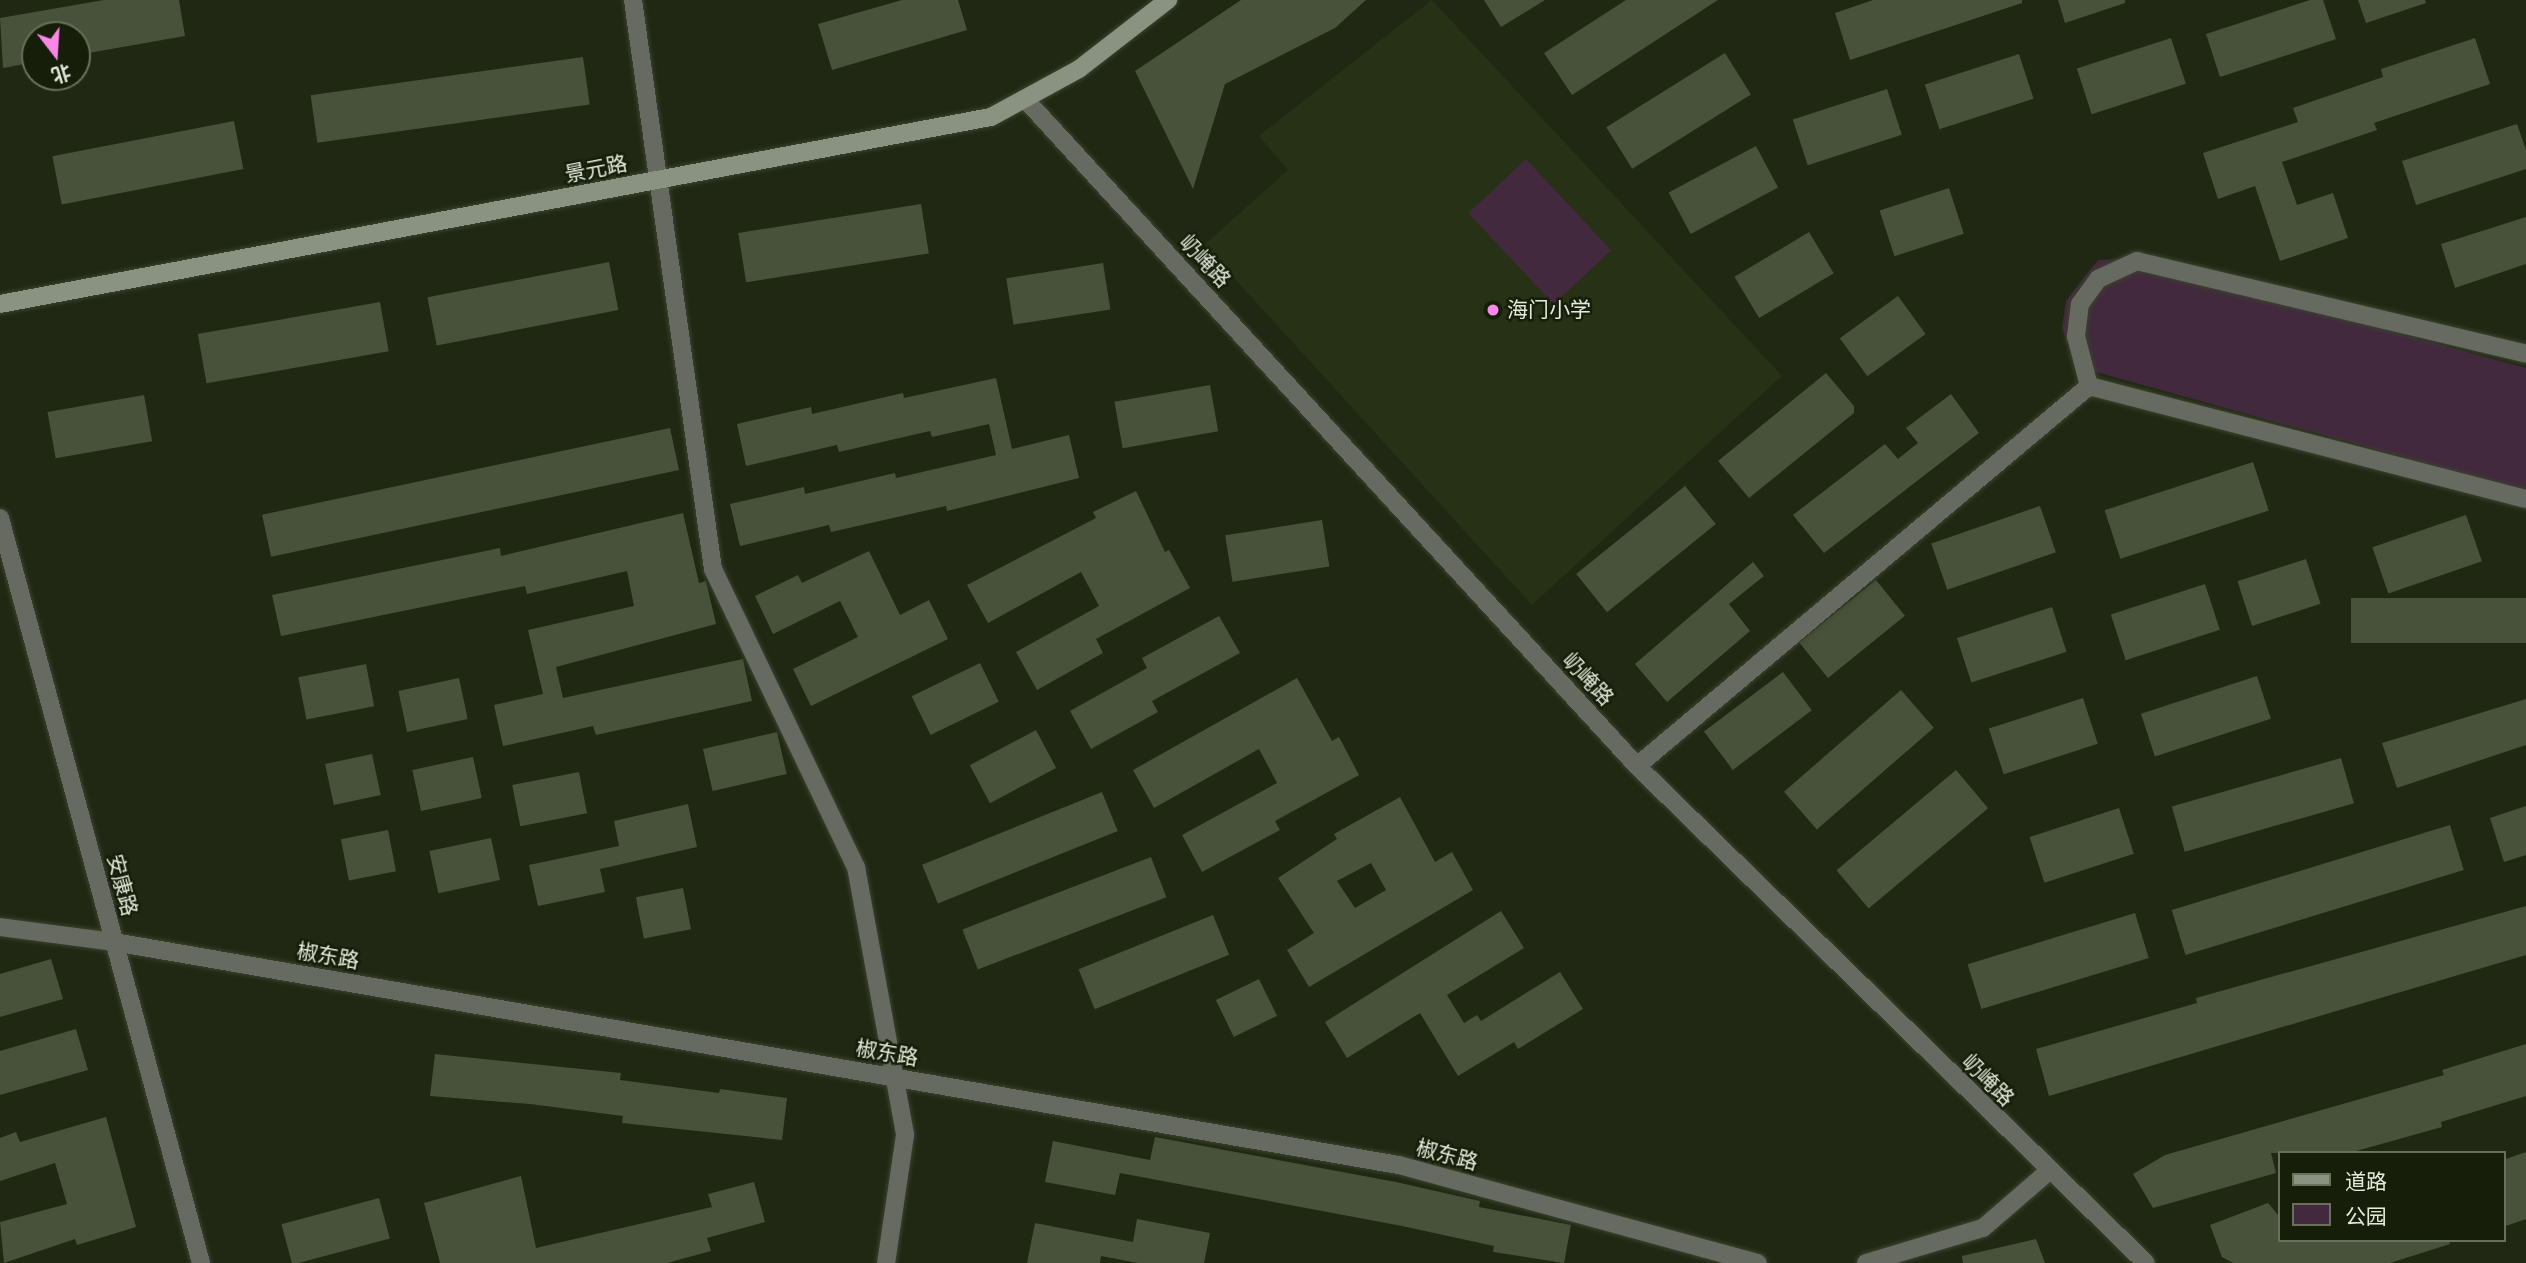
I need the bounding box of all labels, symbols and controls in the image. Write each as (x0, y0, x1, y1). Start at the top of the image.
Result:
north arrow (21, 21, 91, 91)
text: 北 (49, 61, 74, 87)
street label: 景元路 (563, 151, 629, 187)
street label: 屷崦路 (1174, 229, 1236, 293)
place label: 海门小学 (1507, 297, 1591, 323)
marker: 海门小学 (1485, 302, 1501, 318)
street label: 屷崦路 (1557, 647, 1619, 711)
street label: 安康路 (102, 851, 142, 919)
street label: 椒东路 (295, 938, 361, 974)
street label: 椒东路 (854, 1035, 920, 1071)
street label: 屷崦路 (1957, 1049, 2019, 1111)
street label: 椒东路 (1413, 1135, 1481, 1175)
legend (2278, 1151, 2505, 1242)
text: 道路 (2345, 1170, 2387, 1194)
text: 公园 (2345, 1205, 2387, 1229)

